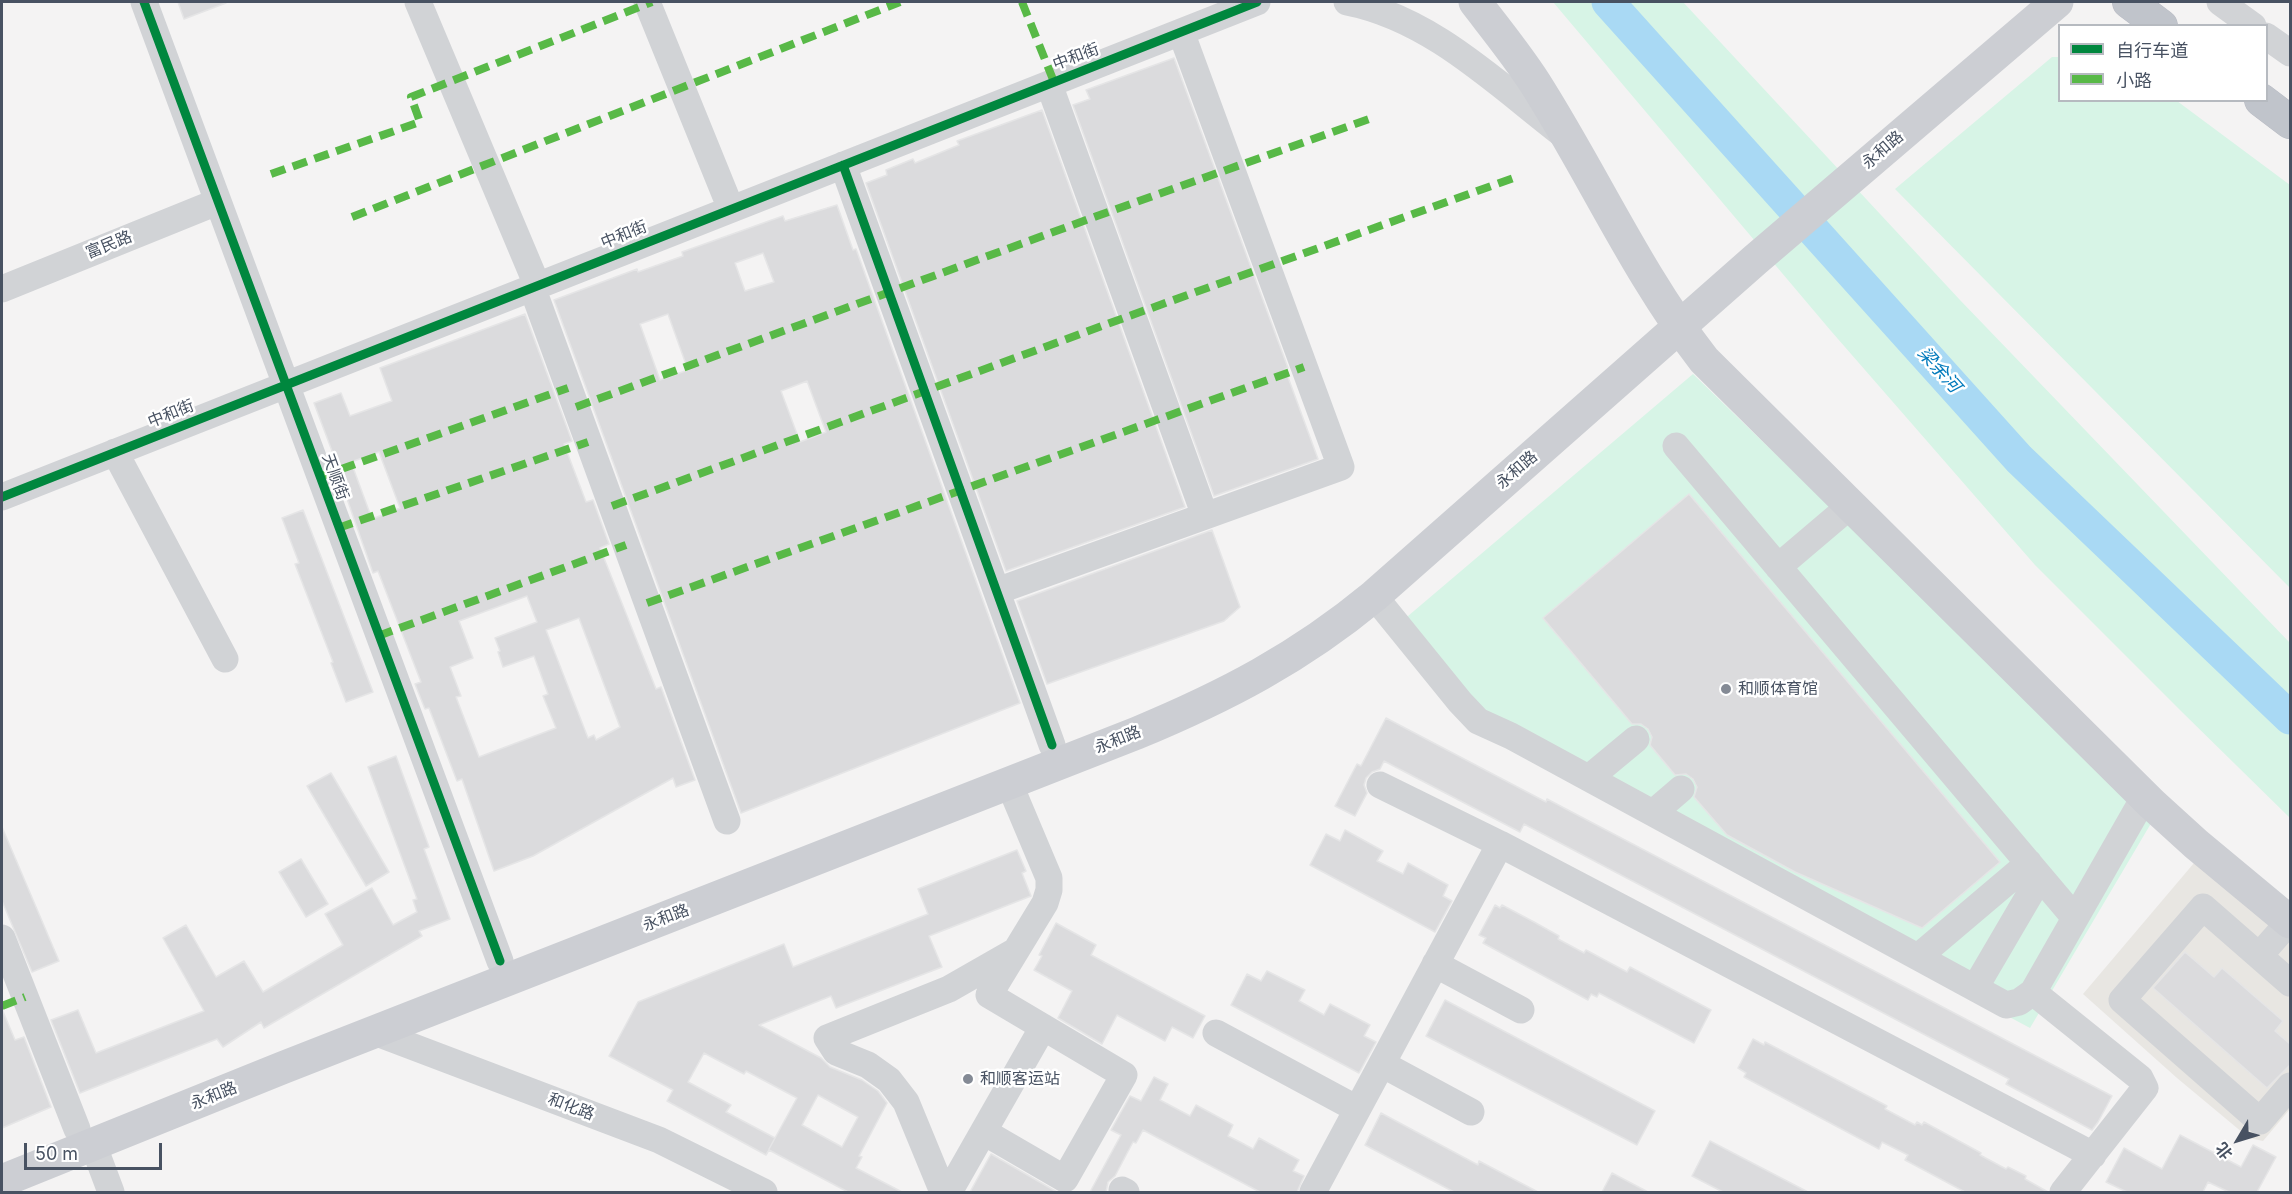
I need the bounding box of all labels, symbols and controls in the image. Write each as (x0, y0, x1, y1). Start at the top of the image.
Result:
legend (2058, 24, 2268, 102)
street label: 中和街 (1050, 39, 1102, 75)
text: 自行车道 (2116, 40, 2188, 61)
text: 小路 (2116, 70, 2152, 91)
street label: 永和路 (1859, 127, 1907, 173)
street label: 中和街 (598, 217, 650, 253)
street label: 富民路 (83, 227, 135, 263)
water label: 梁余河 (1913, 343, 1965, 397)
street label: 中和街 (145, 396, 197, 432)
street label: 永和路 (1493, 447, 1541, 493)
street label: 天顺街 (318, 451, 352, 503)
place label: 和顺体育馆 (1738, 679, 1818, 699)
marker: 和顺体育馆 (1719, 682, 1733, 696)
street label: 永和路 (1092, 722, 1144, 758)
street label: 永和路 (640, 900, 692, 936)
place label: 和顺客运站 (980, 1069, 1060, 1089)
marker: 和顺客运站 (961, 1072, 975, 1086)
street label: 永和路 (188, 1078, 240, 1114)
street label: 和化路 (545, 1089, 597, 1125)
north arrow (2208, 1110, 2268, 1170)
scale bar (27, 1131, 165, 1169)
text: 北 (2211, 1139, 2237, 1164)
text: 50 m (35, 1143, 78, 1164)

